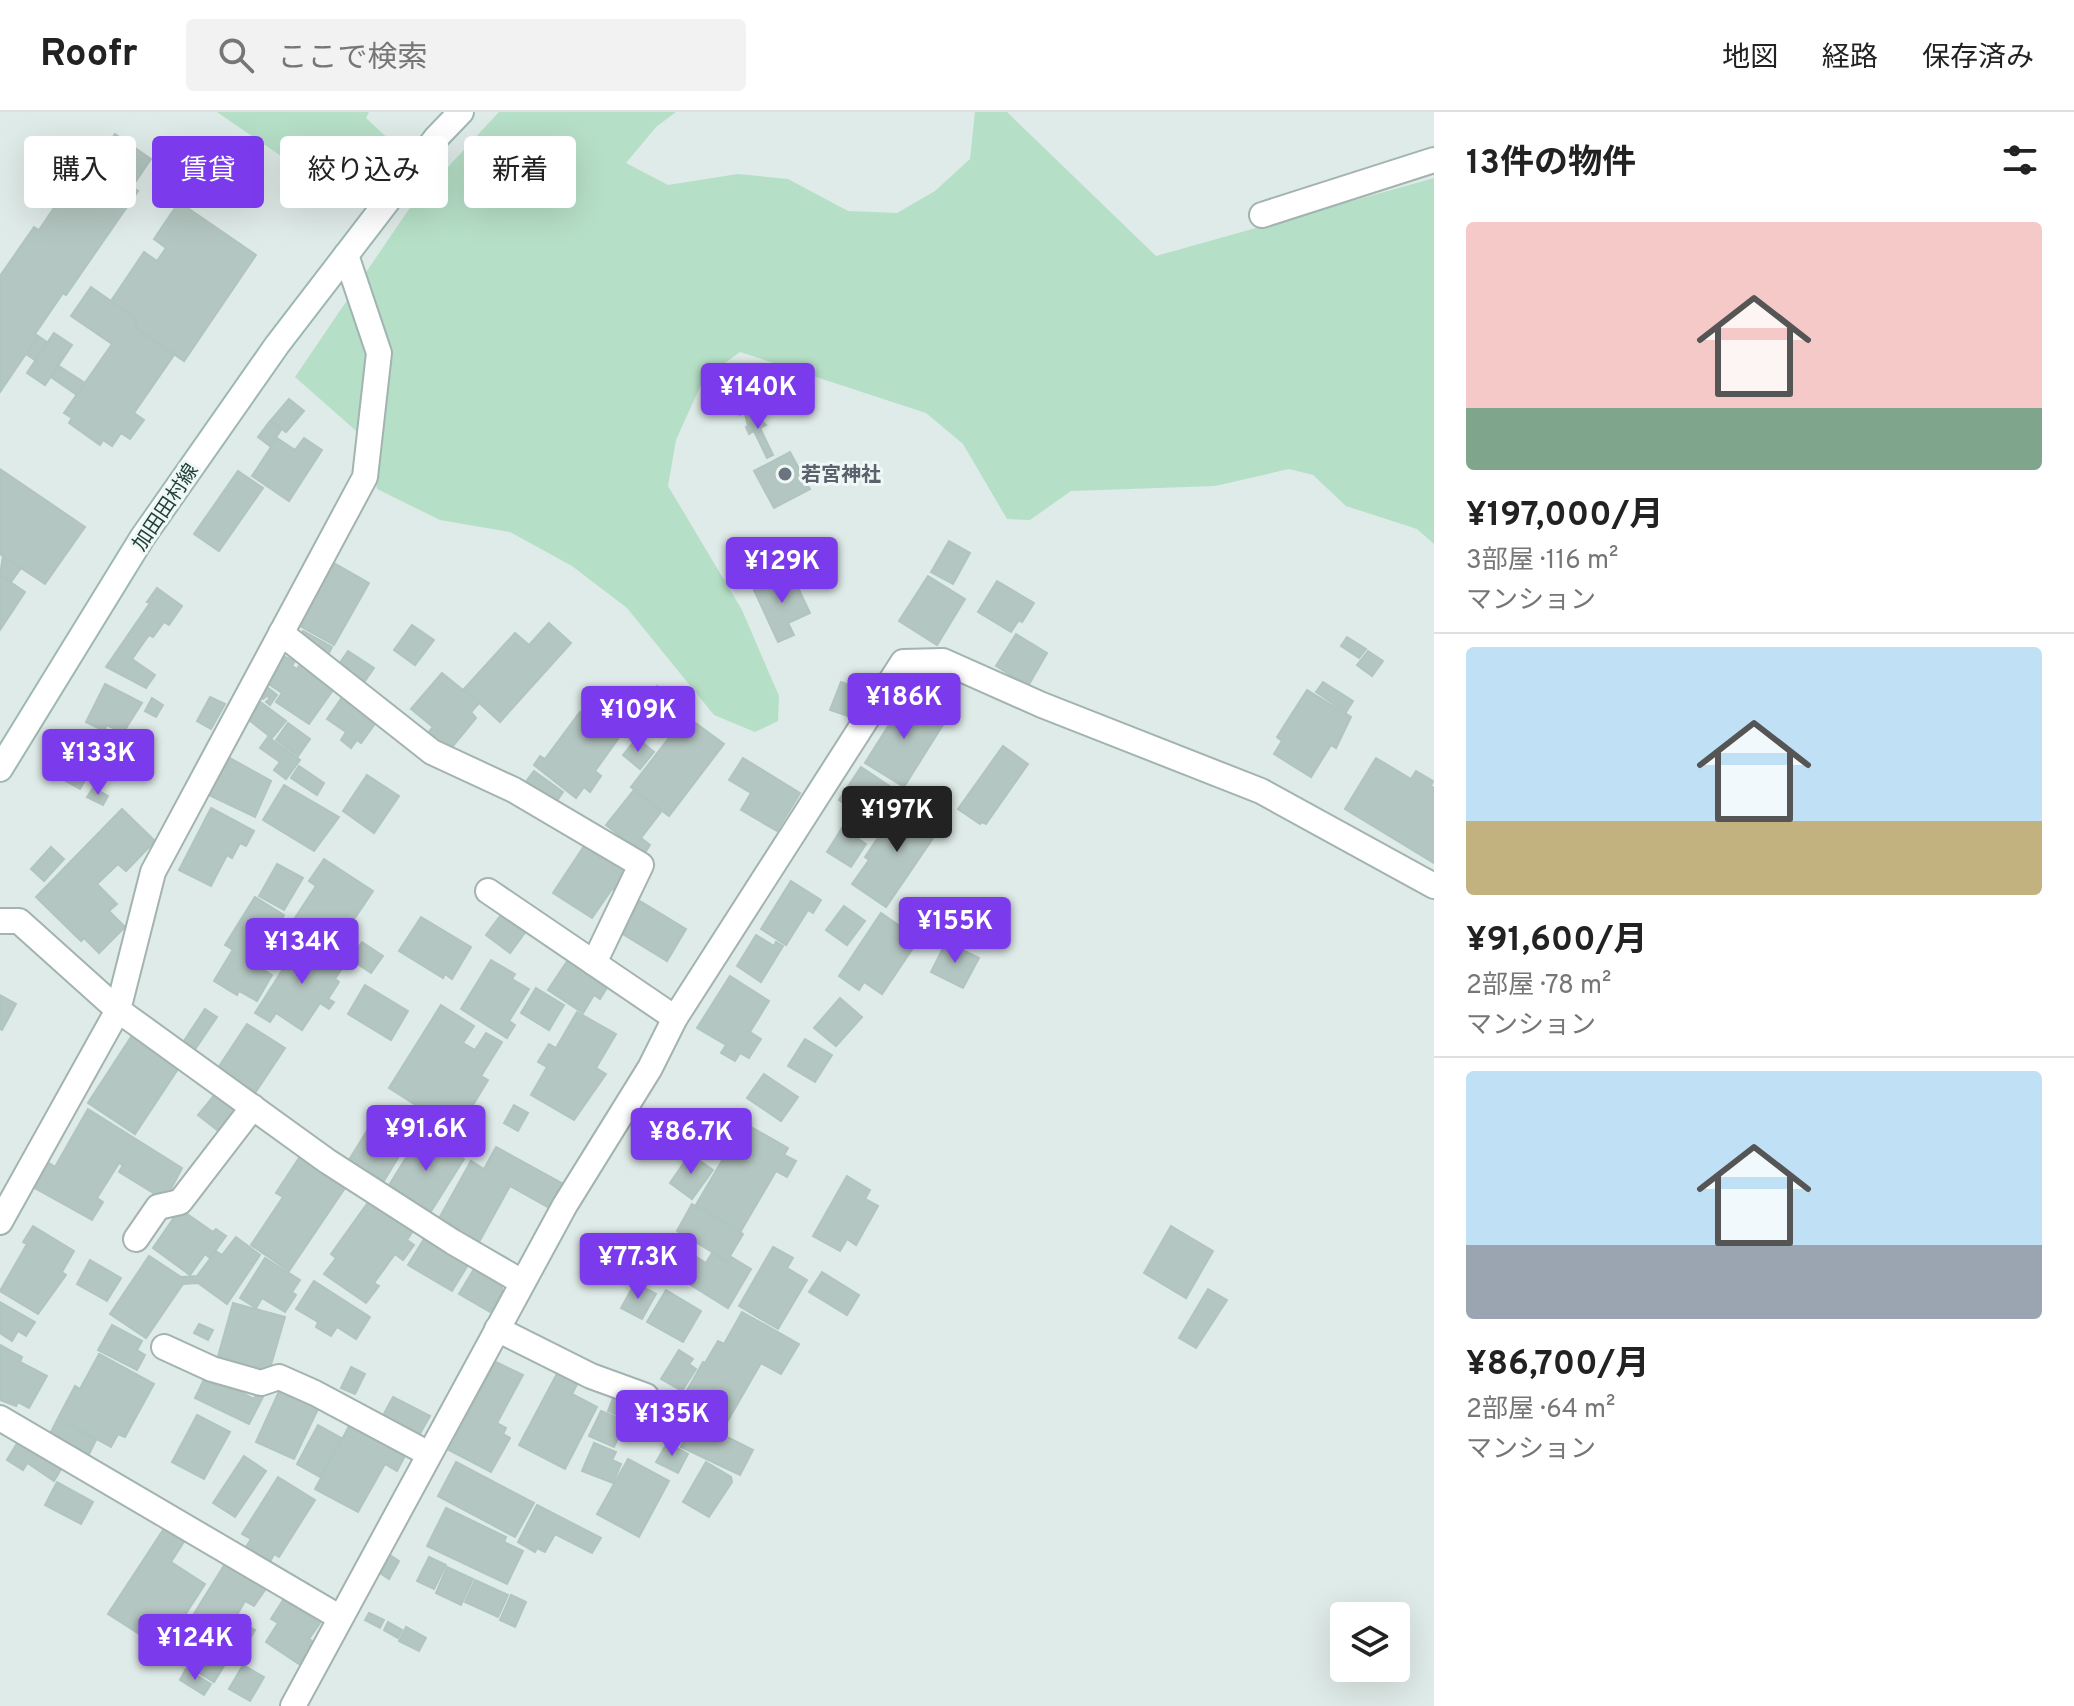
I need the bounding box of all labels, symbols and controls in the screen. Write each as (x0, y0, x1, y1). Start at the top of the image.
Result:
search box (186, 19, 746, 91)
text: Roofr (40, 31, 138, 80)
icon: search (214, 33, 258, 77)
text: ここで検索 (278, 41, 428, 78)
text: 地図 (1722, 41, 1778, 77)
text: 経路 (1822, 41, 1878, 77)
text: 保存済み (1922, 41, 2034, 77)
chip: 購入 (24, 136, 136, 208)
chip: 賃貸 (152, 136, 264, 208)
chip: 絞り込み (280, 136, 448, 208)
chip: 新着 (464, 136, 576, 208)
icon: filters (1998, 138, 2042, 182)
text: 13件の物件 (1466, 143, 1636, 186)
icon: home (1682, 274, 1826, 418)
pin: ¥140K (702, 363, 814, 431)
text: ¥140K (719, 372, 797, 405)
street label: 加田田村線 (128, 459, 205, 557)
place label: 若宮神社 (801, 463, 881, 489)
marker: 若宮神社 (776, 465, 794, 483)
text: ¥197,000/月 (1466, 495, 1663, 538)
pin: ¥129K (726, 537, 838, 605)
text: 3部屋 · 116 m² (1466, 545, 1618, 578)
text: ¥129K (744, 546, 820, 579)
text: マンション (1466, 585, 1596, 618)
pin: ¥186K (848, 673, 960, 741)
text: ¥186K (866, 682, 942, 715)
pin: ¥109K (582, 686, 694, 754)
text: ¥109K (599, 695, 677, 728)
icon: home (1682, 699, 1826, 843)
pin: ¥133K (42, 729, 154, 797)
text: ¥133K (60, 738, 136, 771)
pin: ¥197K (841, 786, 953, 854)
text: ¥197K (860, 795, 934, 828)
pin: ¥155K (899, 897, 1011, 965)
text: ¥155K (917, 906, 993, 939)
pin: ¥134K (246, 918, 358, 986)
text: ¥91,600/月 (1466, 920, 1647, 963)
text: ¥134K (264, 927, 340, 960)
text: 2部屋 · 78 m² (1466, 970, 1611, 1003)
text: マンション (1466, 1010, 1596, 1043)
pin: ¥91.6K (361, 1105, 491, 1173)
pin: ¥86.7K (626, 1108, 756, 1176)
text: ¥91.6K (385, 1114, 468, 1147)
text: ¥86.7K (649, 1117, 733, 1150)
icon: home (1682, 1123, 1826, 1267)
pin: ¥77.3K (573, 1233, 703, 1301)
text: ¥77.3K (598, 1242, 678, 1275)
text: ¥86,700/月 (1466, 1344, 1649, 1387)
pin: ¥135K (616, 1390, 728, 1458)
text: 2部屋 · 64 m² (1466, 1394, 1615, 1427)
text: ¥135K (634, 1399, 710, 1432)
text: マンション (1466, 1434, 1596, 1467)
map controls (1330, 1602, 1410, 1682)
button: layers (1330, 1602, 1410, 1682)
pin: ¥124K (139, 1614, 251, 1682)
text: ¥124K (156, 1623, 234, 1656)

